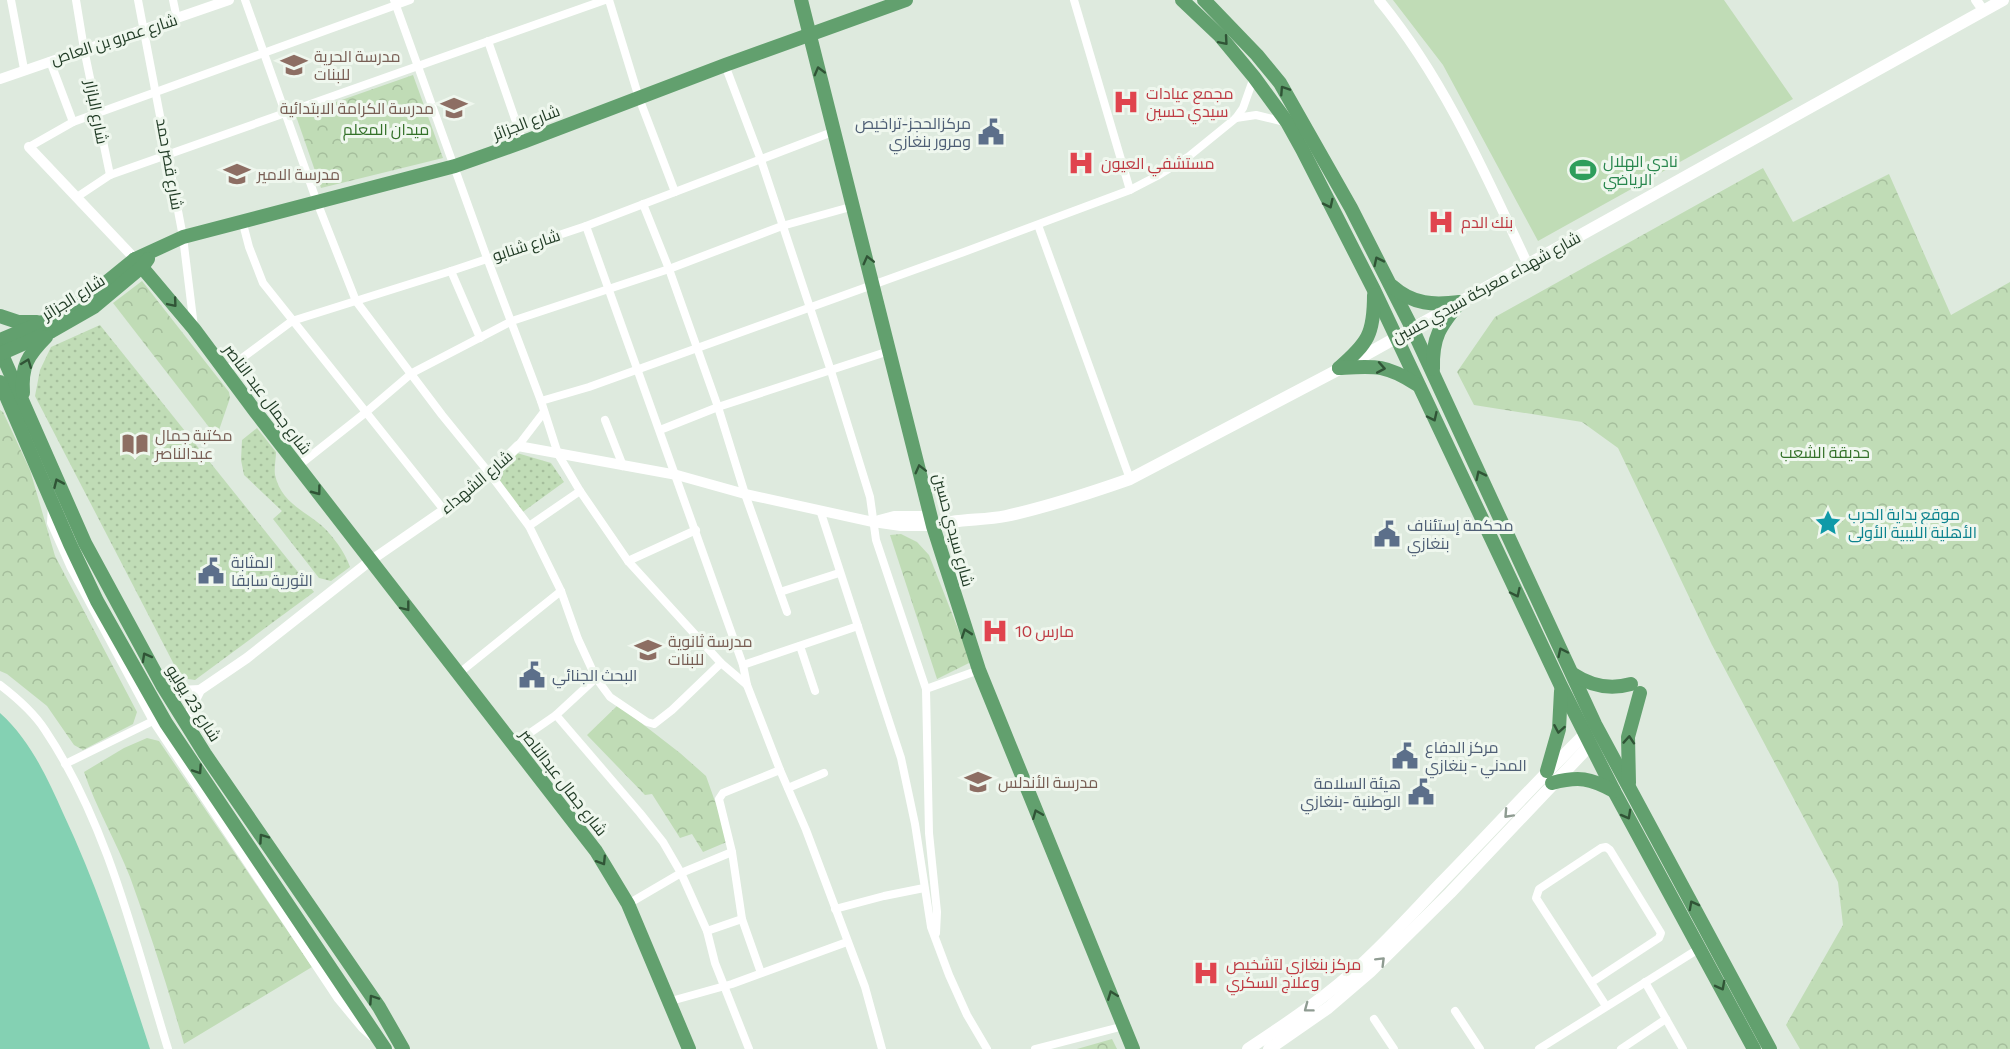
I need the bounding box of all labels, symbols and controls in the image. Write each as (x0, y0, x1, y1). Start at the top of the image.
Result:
street label: شارع عمرو بن العاص (48, 9, 181, 71)
one-way arrow (1217, 34, 1228, 45)
place label: مدرسة الحرية للبنات (314, 46, 401, 84)
school or university icon: مدرسة الحرية للبنات (279, 50, 309, 80)
one-way arrow (814, 66, 827, 76)
street label: شارع البازار (79, 77, 113, 146)
place label: مجمع عيادات سيدي حسين (1146, 83, 1233, 125)
one-way arrow (1280, 86, 1291, 97)
hospital icon: مجمع عيادات سيدي حسين (1111, 87, 1141, 117)
school or university icon: مدرسة الكرامة الابتدائية (439, 93, 469, 123)
place label: مدرسة الكرامة الابتدائية (280, 98, 434, 118)
street label: شارع الجزائر (489, 100, 563, 146)
place label: مركزالحجز-تراخيص ومرور بنغازي (855, 113, 971, 155)
street label: شارع قصر حمد (150, 116, 188, 212)
public building icon: مركزالحجز-تراخيص ومرور بنغازي (976, 117, 1006, 147)
park label: ميدان المعلم (343, 119, 429, 141)
hospital icon: مستشفي العيون (1066, 148, 1096, 178)
place label: نادي الهلال الرياضي (1603, 151, 1678, 192)
place label: مستشفي العيون (1101, 153, 1214, 177)
sports icon: نادي الهلال الرياضي (1568, 155, 1598, 185)
school or university icon: مدرسة الامير (222, 159, 252, 189)
place label: مدرسة الامير (256, 164, 340, 184)
one-way arrow (1322, 197, 1333, 208)
hospital icon: بنك الدم (1426, 207, 1456, 237)
place label: بنك الدم (1461, 212, 1513, 234)
street label: شارع شنابو (490, 225, 563, 267)
street label: شارع شهداء معركة سيدي حسين (1388, 227, 1586, 351)
one-way arrow (862, 255, 875, 265)
one-way arrow (1373, 257, 1385, 268)
street label: شارع الجزائر (37, 270, 109, 326)
one-way arrow (166, 296, 177, 307)
street label: شارع جمال عبد الناصر (218, 339, 316, 460)
one-way arrow (20, 359, 32, 370)
one-way arrow (1376, 361, 1386, 374)
one-way arrow (1426, 410, 1438, 421)
place label: مكتبة جمال عبدالناصر (154, 425, 233, 463)
library icon: مكتبة جمال عبدالناصر (120, 429, 150, 459)
park label: حديقة الشعب (1780, 442, 1870, 462)
street label: شارع الشهداء (436, 446, 518, 520)
one-way arrow (915, 465, 928, 475)
one-way arrow (1475, 470, 1487, 481)
street label: شارع سيدي حسين (925, 471, 979, 590)
one-way arrow (54, 478, 66, 489)
one-way arrow (310, 485, 321, 496)
place label: موقع بداية الحرب الأهلية الليبية الأولى (1848, 504, 1977, 543)
place icon: موقع بداية الحرب الأهلية الليبية الأولى (1813, 508, 1843, 538)
place label: محكمة إستئناف بنغازي (1407, 515, 1513, 557)
public building icon: محكمة إستئناف بنغازي (1372, 519, 1402, 549)
place label: المثابة الثورية سابقا (231, 552, 313, 590)
public building icon: المثابة الثورية سابقا (196, 556, 226, 586)
one-way arrow (1509, 587, 1521, 598)
one-way arrow (399, 601, 410, 612)
hospital icon: 10 مارس (980, 616, 1010, 646)
place label: 10 مارس (1015, 621, 1074, 642)
one-way arrow (961, 628, 974, 639)
place label: مدرسة ثانوية للبنات (668, 631, 753, 669)
school or university icon: مدرسة ثانوية للبنات (633, 635, 663, 665)
one-way arrow (1558, 647, 1570, 658)
one-way arrow (142, 652, 153, 663)
public building icon: البحث الجنائي (517, 660, 547, 690)
street label: شارع 23 يوليو (161, 661, 226, 746)
place label: البحث الجنائي (552, 665, 637, 689)
street label: شارع جمال عبدالناصر (514, 724, 612, 841)
one-way arrow (1553, 725, 1565, 734)
one-way arrow (1622, 735, 1635, 744)
place label: مركز الدفاع المدني - بنغازي (1425, 737, 1527, 779)
public building icon: مركز الدفاع المدني - بنغازي (1390, 741, 1420, 771)
one-way arrow (191, 763, 202, 774)
school or university icon: مدرسة الأندلس (963, 767, 993, 797)
place label: مدرسة الأندلس (998, 772, 1098, 793)
place label: هيئة السلامة الوطنية -بنغازي (1300, 773, 1401, 815)
public building icon: هيئة السلامة الوطنية -بنغازي (1406, 777, 1436, 807)
one-way arrow (1504, 807, 1515, 818)
one-way arrow (1620, 809, 1631, 819)
one-way arrow (1032, 810, 1044, 821)
one-way arrow (259, 834, 270, 845)
one-way arrow (595, 855, 607, 865)
one-way arrow (1689, 901, 1700, 911)
place label: مركز بنغازي لتشخيص وعلاج السكري (1226, 954, 1361, 996)
hospital icon: مركز بنغازي لتشخيص وعلاج السكري (1191, 958, 1221, 988)
one-way arrow (1374, 958, 1385, 969)
one-way arrow (1714, 980, 1725, 990)
one-way arrow (1106, 990, 1119, 1000)
one-way arrow (369, 995, 380, 1006)
one-way arrow (1303, 1001, 1314, 1012)

